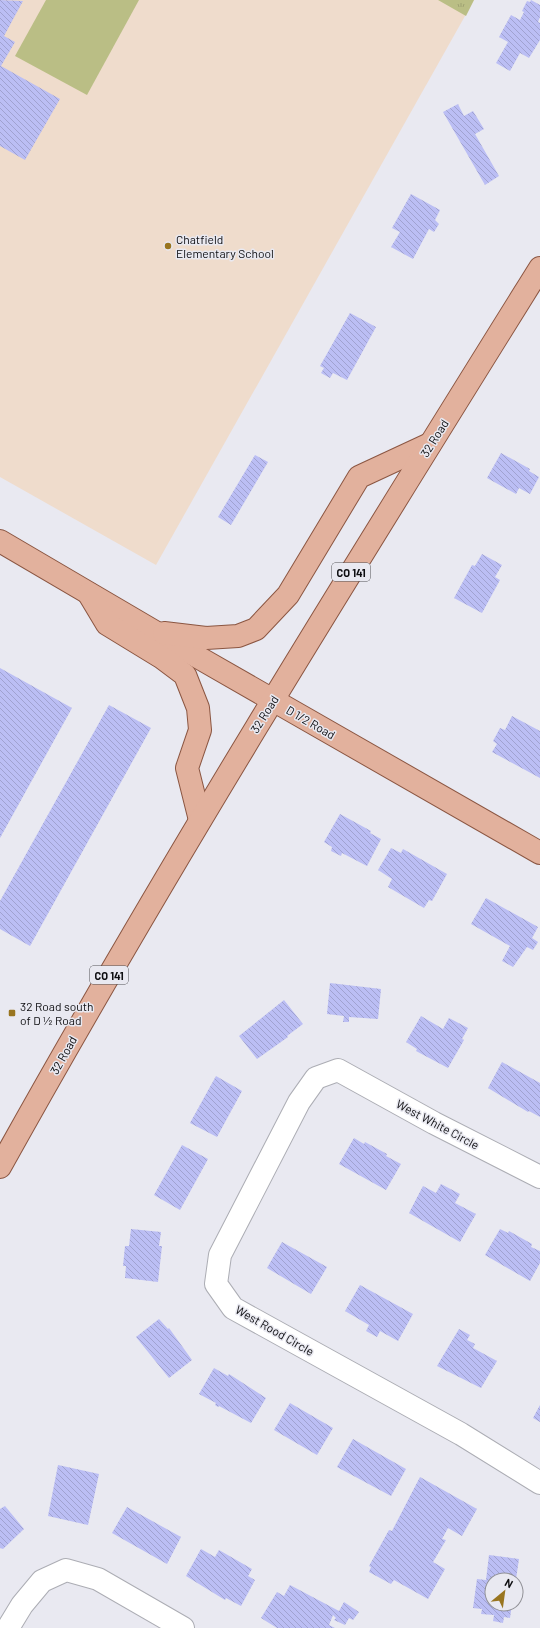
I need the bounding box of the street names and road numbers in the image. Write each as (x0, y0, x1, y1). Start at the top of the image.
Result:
street label: 32 Road (417, 417, 451, 459)
road number: CO 141 (332, 563, 370, 581)
street label: 32 Road (247, 693, 281, 735)
street label: D 1/2 Road (284, 702, 338, 742)
road number: CO 141 (90, 966, 128, 984)
street label: 32 Road (47, 1033, 79, 1077)
street label: West White Circle (394, 1096, 482, 1152)
street label: West Rood Circle (233, 1302, 317, 1358)

